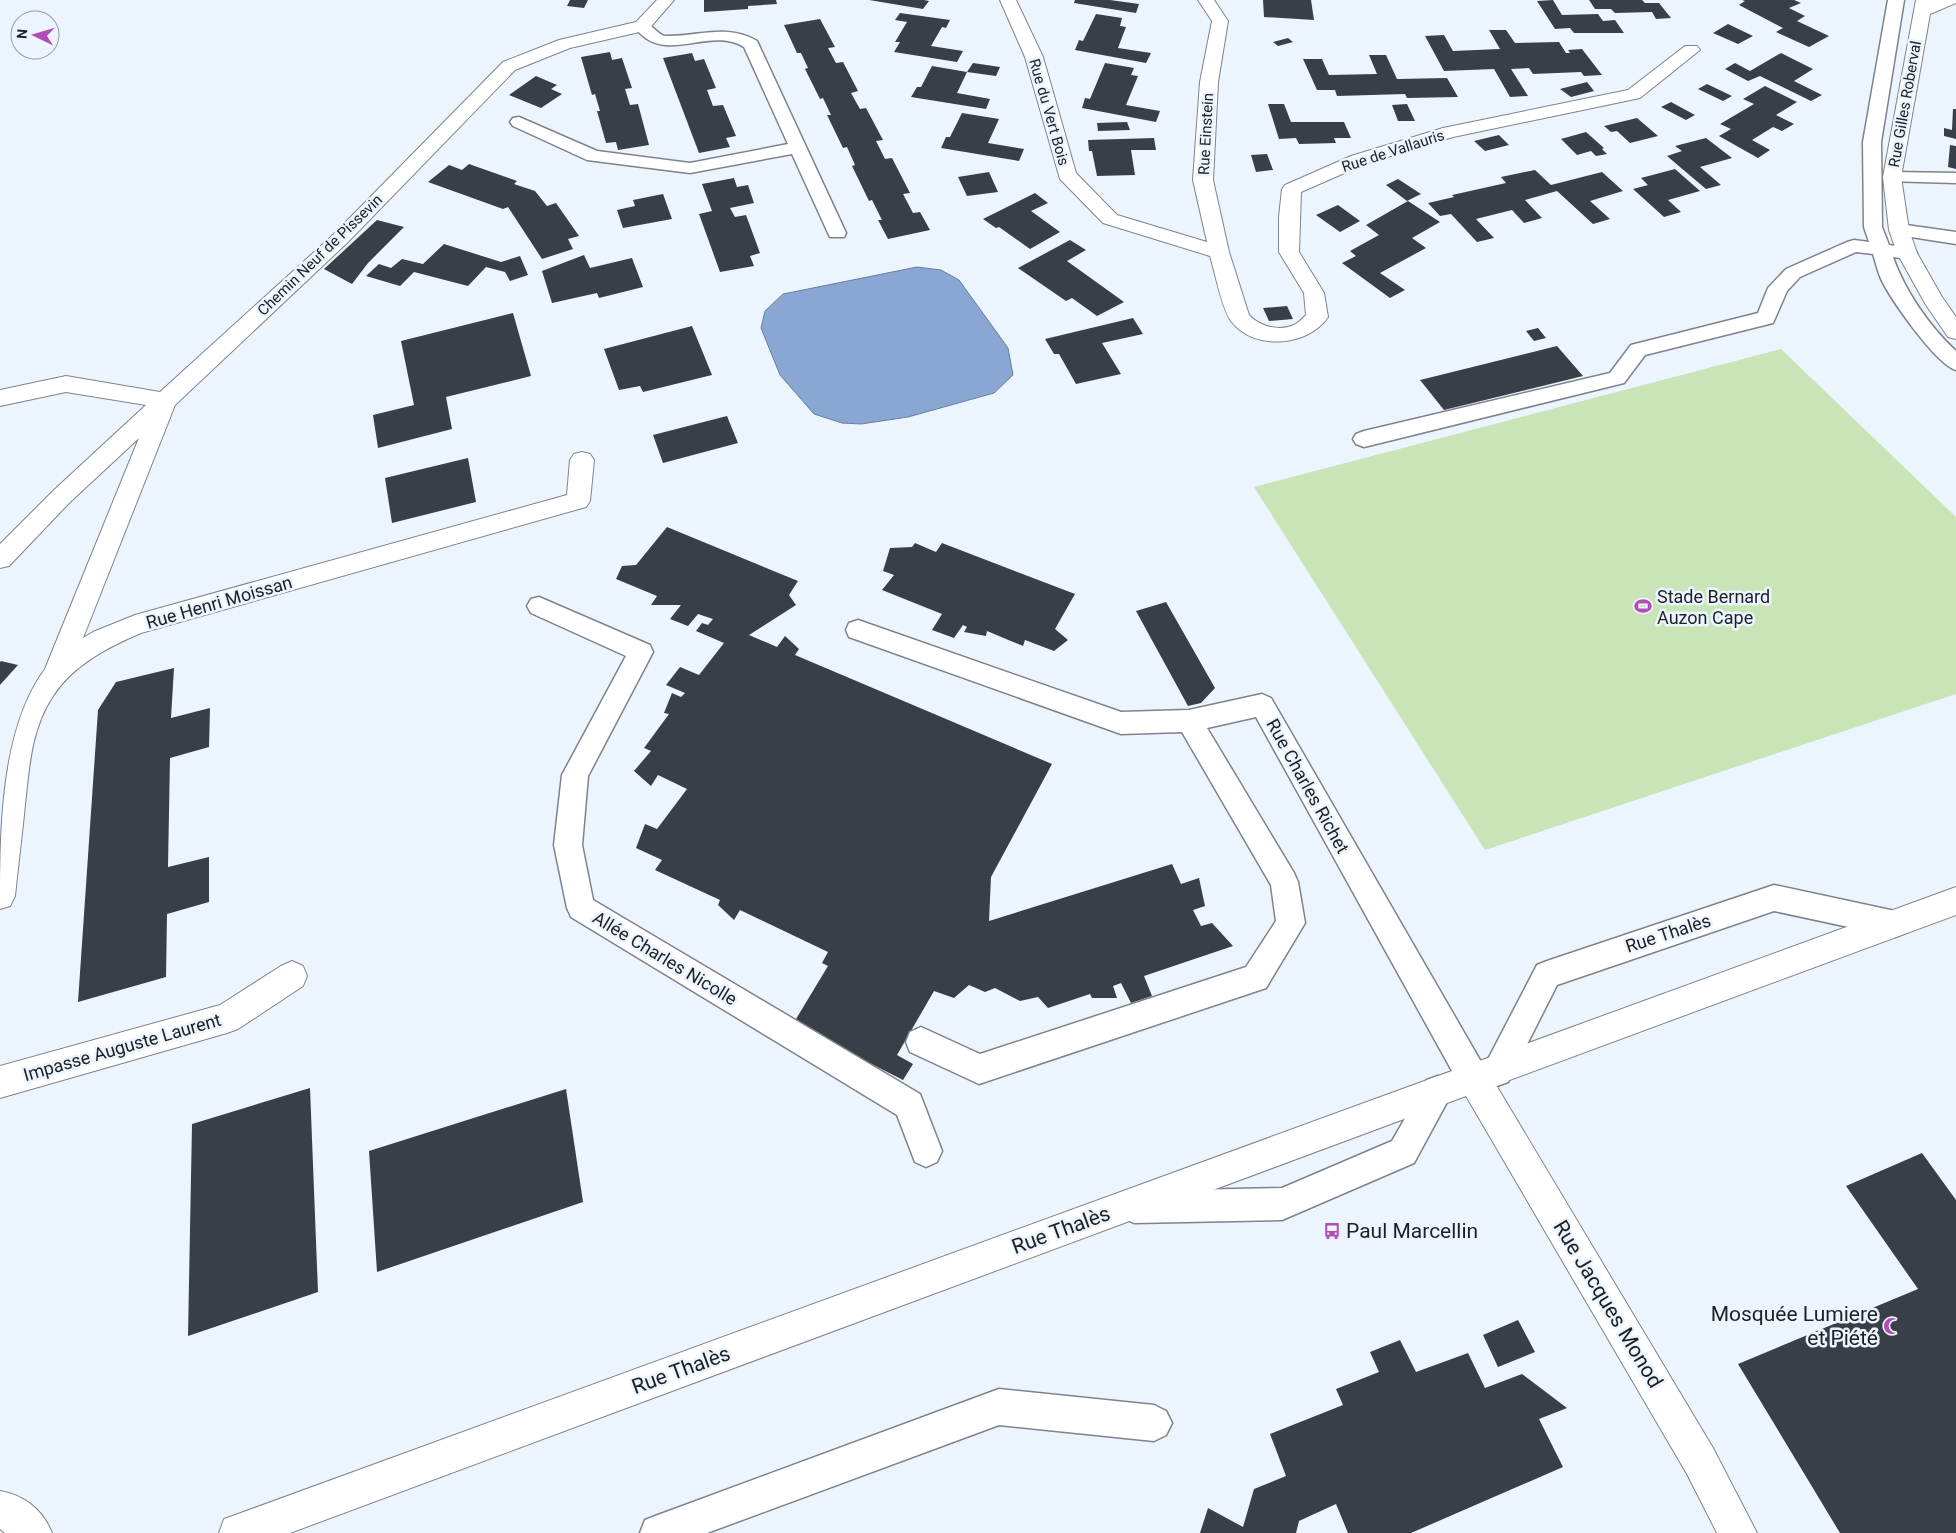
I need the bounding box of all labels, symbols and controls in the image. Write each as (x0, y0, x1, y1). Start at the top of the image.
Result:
north arrow (10, 10, 60, 60)
text: N (14, 28, 30, 39)
street label: Rue Gilles Roberval (1885, 39, 1925, 169)
street label: Rue du Vert Bois (1025, 57, 1073, 167)
street label: Rue Einstein (1195, 92, 1217, 176)
street label: Rue de Vallauris (1339, 126, 1447, 176)
street label: Chemin Neuf de Pissevin (254, 191, 386, 319)
street label: Rue Henri Moissan (144, 571, 294, 633)
place label: Stade Bernard Auzon Cape (1657, 586, 1770, 628)
sports icon: Stade Bernard Auzon Cape (1633, 596, 1653, 616)
street label: Rue Charles Richet (1262, 715, 1354, 857)
street label: Allée Charles Nicolle (589, 907, 741, 1009)
street label: Rue Thalès (1623, 909, 1713, 957)
street label: Impasse Auguste Laurent (21, 1009, 223, 1085)
street label: Rue Thalès (1008, 1201, 1114, 1259)
street label: Rue Jacques Monod (1548, 1216, 1668, 1392)
place label: Paul Marcellin (1346, 1219, 1478, 1243)
bus stop icon: Paul Marcellin (1322, 1221, 1342, 1241)
place label: Mosquée Lumiere et Piété (1711, 1302, 1878, 1350)
mosque icon: Mosquée Lumiere et Piété (1882, 1316, 1902, 1336)
street label: Rue Thalès (628, 1341, 734, 1399)

